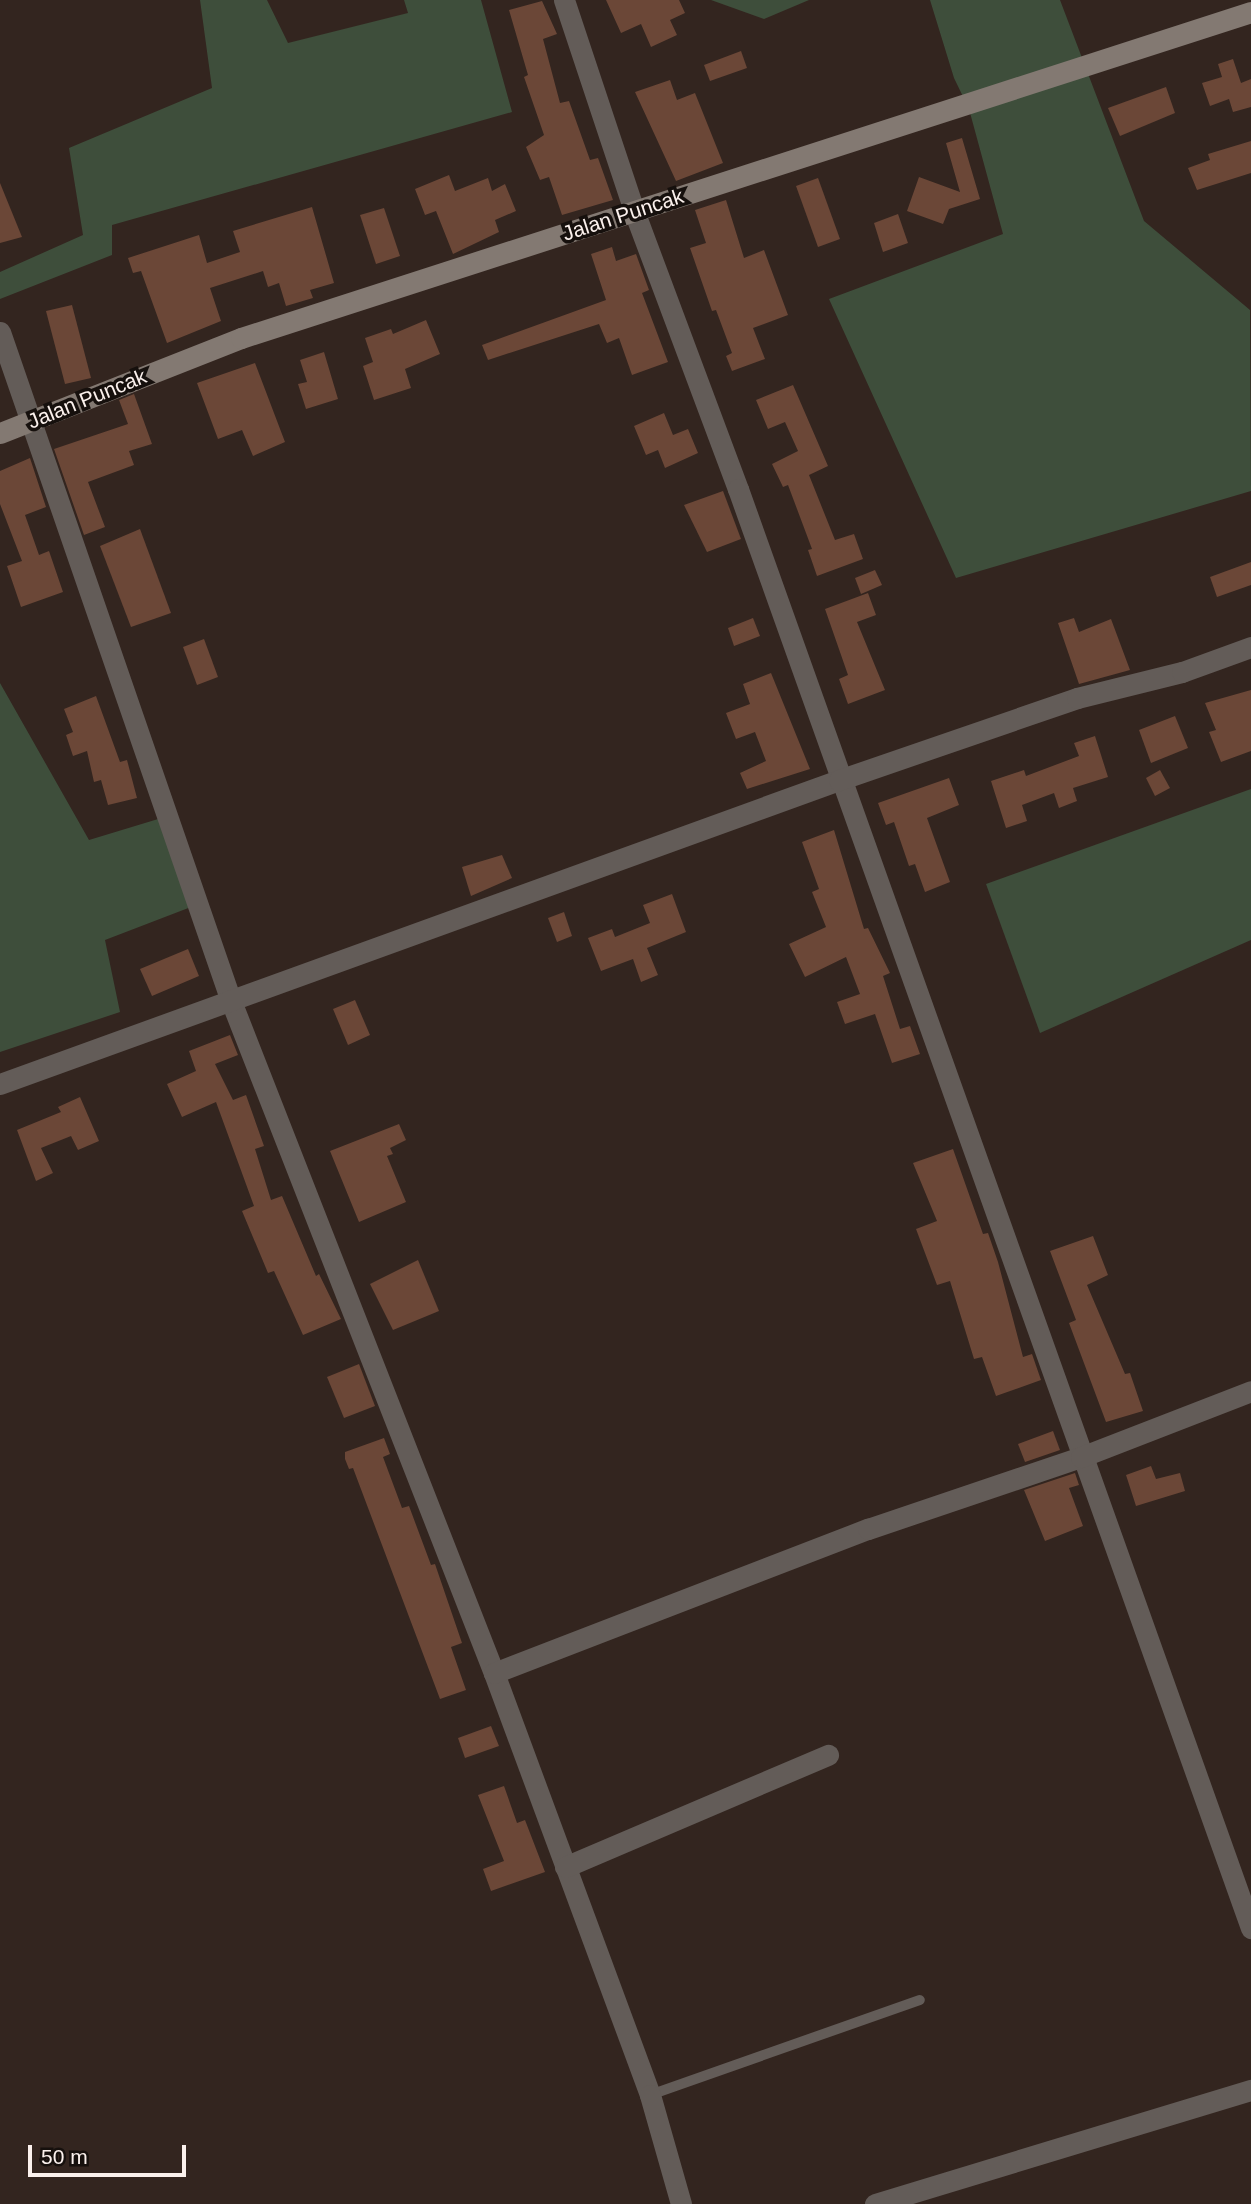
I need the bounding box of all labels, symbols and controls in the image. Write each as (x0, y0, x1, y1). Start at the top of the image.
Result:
street label: Jalan Puncak (559, 184, 687, 246)
street label: Jalan Puncak (24, 364, 150, 434)
scale bar (32, 2130, 189, 2174)
text: 50 m (41, 2145, 88, 2168)

